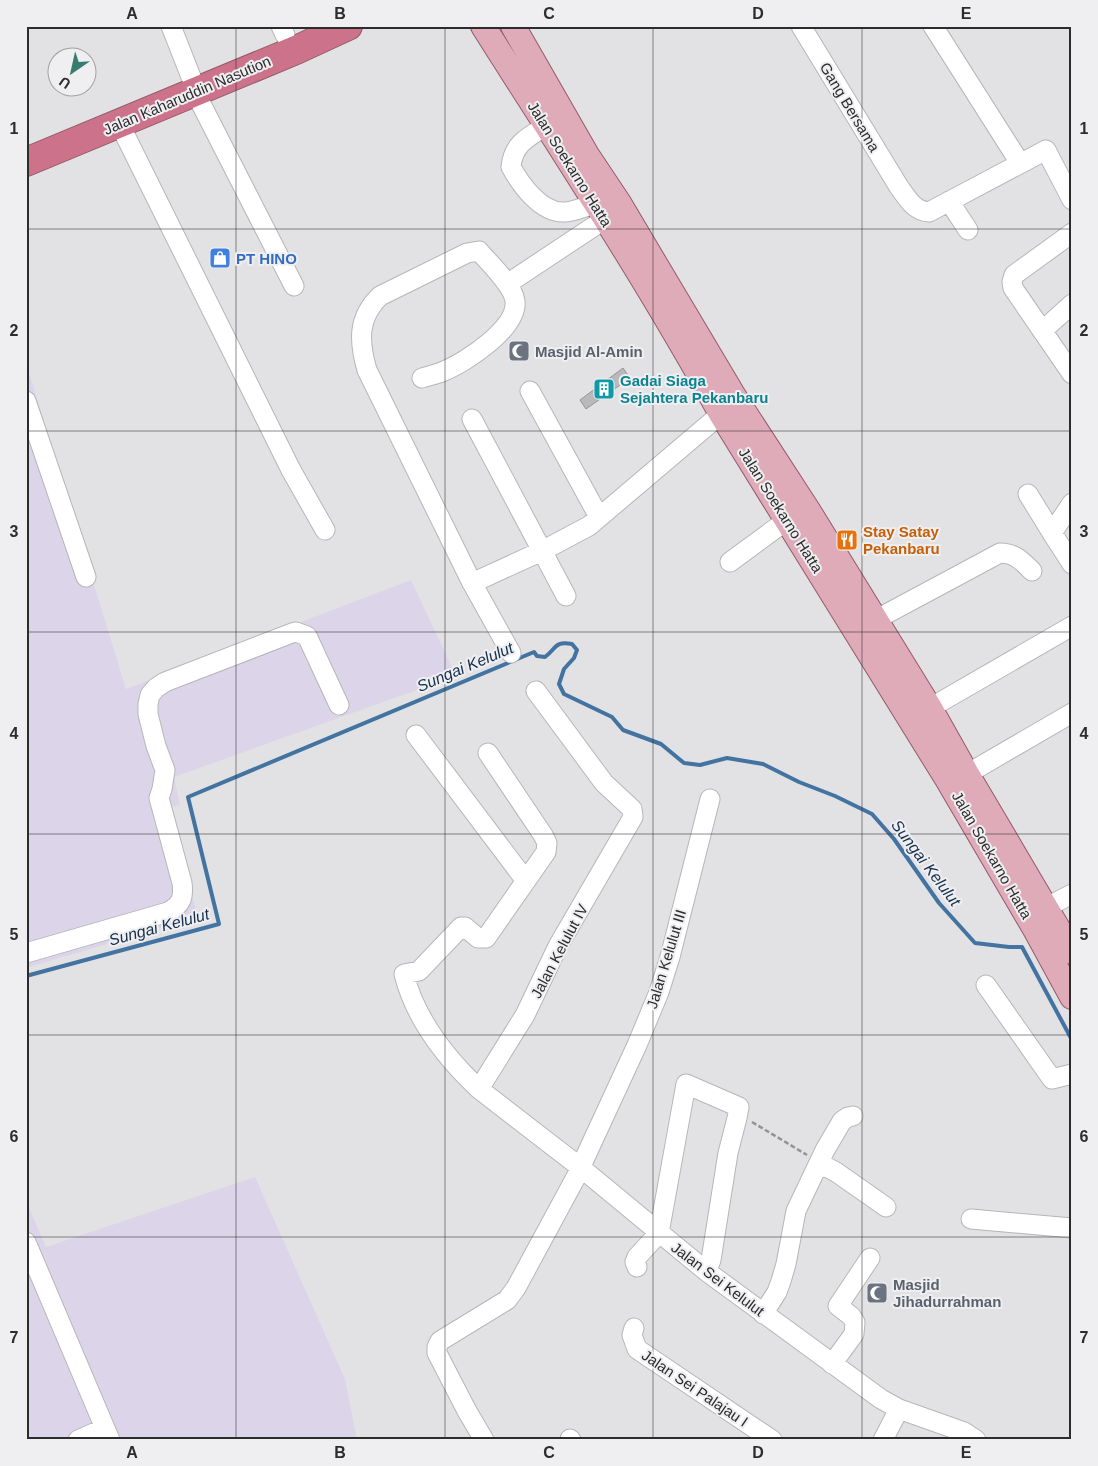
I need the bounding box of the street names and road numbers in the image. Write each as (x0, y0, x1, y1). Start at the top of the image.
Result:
street label: Jalan Kaharuddin Nasution (101, 52, 273, 138)
street label: Gang Bersama (817, 59, 884, 155)
street label: Jalan Soekarno Hatta (525, 98, 616, 230)
street label: Jalan Soekarno Hatta (736, 444, 827, 576)
street label: Jalan Soekarno Hatta (949, 788, 1036, 922)
street label: Jalan Kelulut IV (527, 901, 591, 1001)
street label: Jalan Kelulut III (643, 907, 689, 1011)
street label: Jalan Sei Kelulut (668, 1239, 768, 1320)
street label: Jalan Sei Palajau I (639, 1346, 751, 1430)

